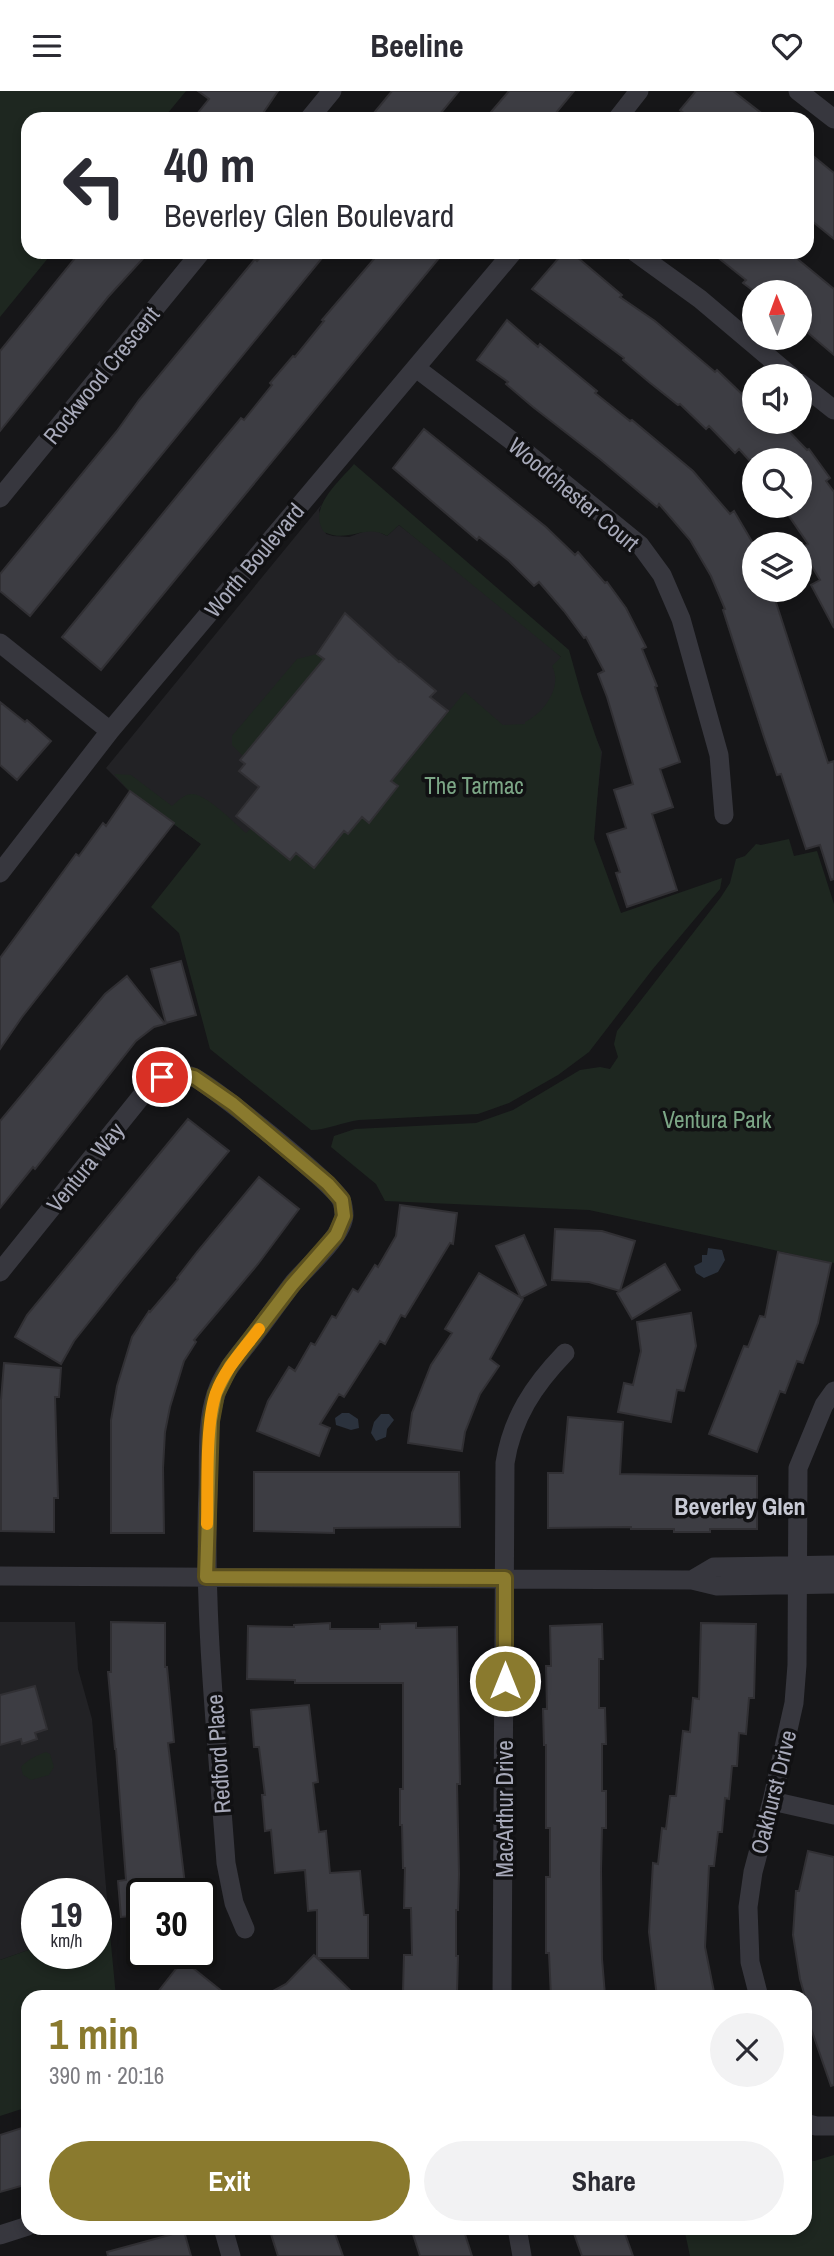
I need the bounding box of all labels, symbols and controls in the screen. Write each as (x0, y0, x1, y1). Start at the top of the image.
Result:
text: Beeline (370, 24, 464, 67)
icon: menu (28, 27, 66, 65)
icon: heart (768, 27, 806, 65)
text: 40 m (164, 131, 256, 197)
icon: left (49, 140, 140, 231)
text: Beverley Glen Boulevard (164, 194, 454, 237)
north arrow (742, 280, 812, 350)
map controls (742, 280, 812, 602)
street label: Rockwood Crescent (36, 300, 166, 450)
button: sound (742, 364, 812, 434)
street label: Woodchester Court (502, 430, 646, 558)
button: search (742, 448, 812, 518)
street label: Worth Boulevard (197, 496, 311, 624)
button: layers (742, 532, 812, 602)
park label: The Tarmac (424, 770, 524, 801)
pin (132, 1047, 192, 1107)
icon: arrive (143, 1058, 181, 1096)
park label: Ventura Park (662, 1104, 772, 1135)
street label: Ventura Way (39, 1115, 131, 1218)
district label: Beverley Glen (674, 1490, 806, 1522)
position arrow (468, 1644, 542, 1718)
street label: Redford Place (198, 1693, 238, 1815)
street label: Oakhurst Drive (743, 1727, 803, 1857)
street label: MacArthur Drive (489, 1740, 520, 1878)
speed limit sign: 30 (126, 1878, 217, 1969)
text: 19 (51, 1891, 82, 1938)
text: km/h (51, 1928, 83, 1953)
text: 1 min (49, 2006, 139, 2062)
button: close (710, 2013, 784, 2087)
text: 390 m · 20:16 (49, 2060, 164, 2091)
button: Exit (49, 2141, 410, 2221)
button: Share (424, 2141, 784, 2221)

